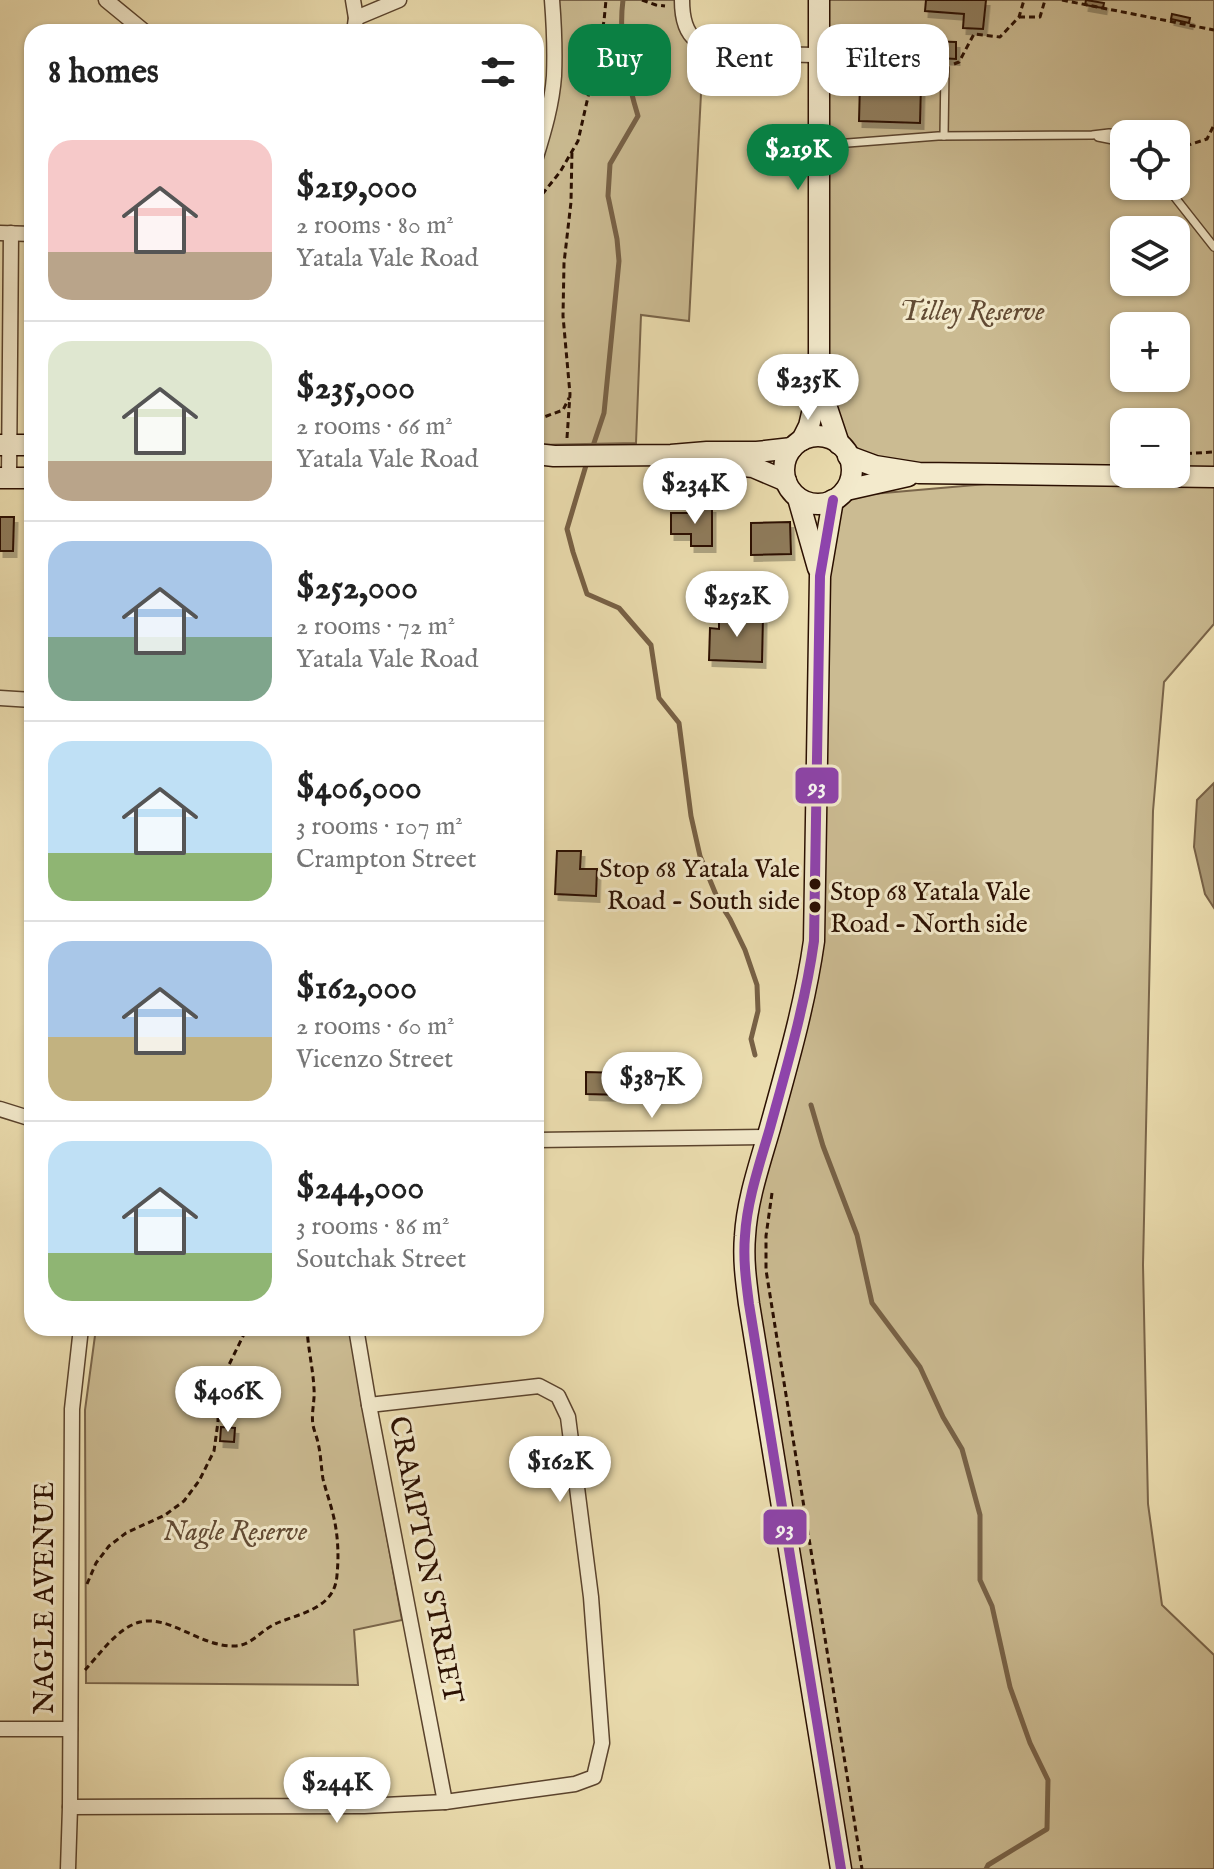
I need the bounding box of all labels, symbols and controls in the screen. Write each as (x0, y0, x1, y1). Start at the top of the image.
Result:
chip: Buy (568, 24, 671, 96)
chip: Rent (687, 24, 801, 96)
chip: Filters (817, 24, 949, 96)
icon: filters (476, 50, 520, 94)
text: 8 homes (48, 51, 159, 94)
map controls (1110, 120, 1190, 488)
button: locate (1110, 120, 1190, 200)
pin: $219K (742, 124, 854, 192)
text: $219K (765, 133, 831, 166)
text: $219,000 (296, 166, 417, 209)
icon: home (112, 172, 208, 268)
text: 2 rooms · 80 m² (296, 209, 454, 242)
button: layers (1110, 216, 1190, 296)
text: Yatala Vale Road (296, 242, 478, 275)
park label: Tilley Reserve (900, 295, 1045, 330)
button: + (1110, 312, 1190, 392)
pin: $235K (752, 354, 864, 422)
text: $235K (776, 363, 840, 396)
text: $235,000 (296, 367, 415, 410)
icon: home (112, 373, 208, 469)
button: − (1110, 408, 1190, 488)
text: 2 rooms · 66 m² (296, 410, 453, 443)
text: Yatala Vale Road (296, 443, 478, 476)
pin: $234K (639, 458, 751, 526)
text: $234K (661, 467, 729, 500)
text: $252,000 (296, 567, 418, 610)
pin: $252K (681, 571, 793, 639)
icon: home (112, 573, 208, 669)
text: $252K (704, 580, 770, 613)
text: 2 rooms · 72 m² (296, 610, 455, 643)
text: Yatala Vale Road (296, 643, 478, 676)
line badge: 93 (794, 766, 840, 805)
text: $406,000 (296, 767, 422, 810)
icon: home (112, 773, 208, 869)
text: 93 (807, 773, 826, 801)
text: 3 rooms · 107 m² (296, 810, 463, 843)
text: Crampton Street (296, 843, 476, 876)
place label: Stop 68 Yatala Vale Road - South side (599, 853, 800, 918)
marker: Stop 68 Yatala Vale Road - South side (807, 876, 823, 892)
place label: Stop 68 Yatala Vale Road - North side (830, 876, 1031, 941)
marker: Stop 68 Yatala Vale Road - North side (807, 899, 823, 915)
text: $162,000 (296, 967, 417, 1010)
icon: home (112, 973, 208, 1069)
text: 2 rooms · 60 m² (296, 1010, 455, 1043)
text: Vicenzo Street (296, 1043, 453, 1076)
pin: $387K (596, 1052, 708, 1120)
text: $387K (619, 1061, 685, 1094)
text: $244,000 (296, 1167, 424, 1210)
icon: home (112, 1173, 208, 1269)
text: 3 rooms · 86 m² (296, 1210, 449, 1243)
text: Soutchak Street (296, 1243, 466, 1276)
pin: $406K (172, 1366, 284, 1434)
text: $406K (193, 1375, 263, 1408)
street label: CRAMPTON STREET (380, 1413, 470, 1707)
pin: $162K (504, 1436, 616, 1504)
text: $162K (527, 1445, 593, 1478)
street label: NAGLE AVENUE (28, 1482, 63, 1714)
line badge: 93 (762, 1508, 808, 1546)
park label: Nagle Reserve (163, 1515, 308, 1550)
text: 93 (775, 1515, 794, 1543)
pin: $244K (281, 1757, 393, 1825)
text: $244K (302, 1766, 372, 1799)

